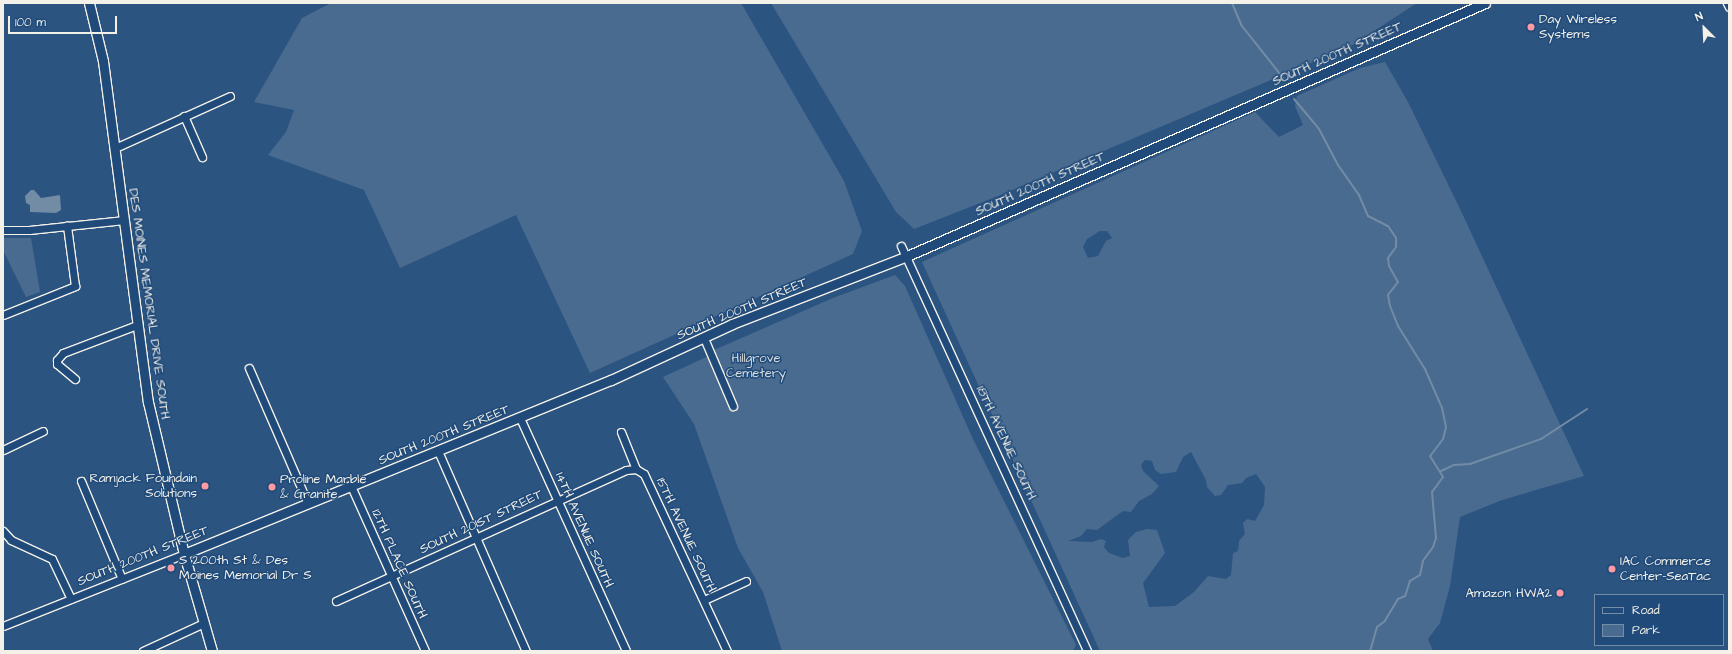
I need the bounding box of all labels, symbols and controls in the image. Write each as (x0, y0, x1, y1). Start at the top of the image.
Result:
scale bar (10, 8, 119, 34)
north arrow (1684, 8, 1724, 48)
text: N (1693, 8, 1705, 25)
place label: Day Wireless Systems (1539, 12, 1617, 43)
text: 100 m (15, 14, 46, 31)
street label: SOUTH 200TH STREET (1270, 18, 1404, 90)
marker: Day Wireless Systems (1526, 22, 1536, 32)
street label: SOUTH 200TH STREET (973, 148, 1107, 220)
street label: DES MOINES MEMORIAL DRIVE SOUTH (125, 187, 173, 421)
street label: SOUTH 200TH STREET (675, 275, 809, 343)
park label: Hillgrove Cemetery (726, 351, 786, 382)
street label: 18TH AVENUE SOUTH (973, 383, 1039, 503)
street label: SOUTH 200TH STREET (376, 402, 512, 468)
street label: 14TH AVENUE SOUTH (552, 470, 616, 590)
place label: Ramjack Foundain Solutions (89, 471, 197, 502)
place label: Proline Marble & Granite (280, 472, 366, 503)
street label: 15TH AVENUE SOUTH (653, 475, 719, 595)
marker: Ramjack Foundain Solutions (200, 481, 210, 491)
marker: Proline Marble & Granite (267, 482, 277, 492)
street label: SOUTH 201ST STREET (417, 487, 545, 557)
street label: 12TH PLACE SOUTH (368, 507, 430, 621)
street label: SOUTH 200TH STREET (75, 523, 211, 589)
place label: S 200th St & Des Moines Memorial Dr S (179, 553, 312, 584)
place label: IAC Commerce Center–SeaTac (1620, 554, 1711, 585)
marker: S 200th St & Des Moines Memorial Dr S (166, 563, 176, 573)
marker: IAC Commerce Center–SeaTac (1607, 564, 1617, 574)
place label: Amazon HWA2 (1466, 585, 1552, 601)
marker: Amazon HWA2 (1555, 588, 1565, 598)
legend (1594, 594, 1724, 646)
text: Road (1632, 602, 1660, 619)
text: Park (1632, 622, 1660, 639)

